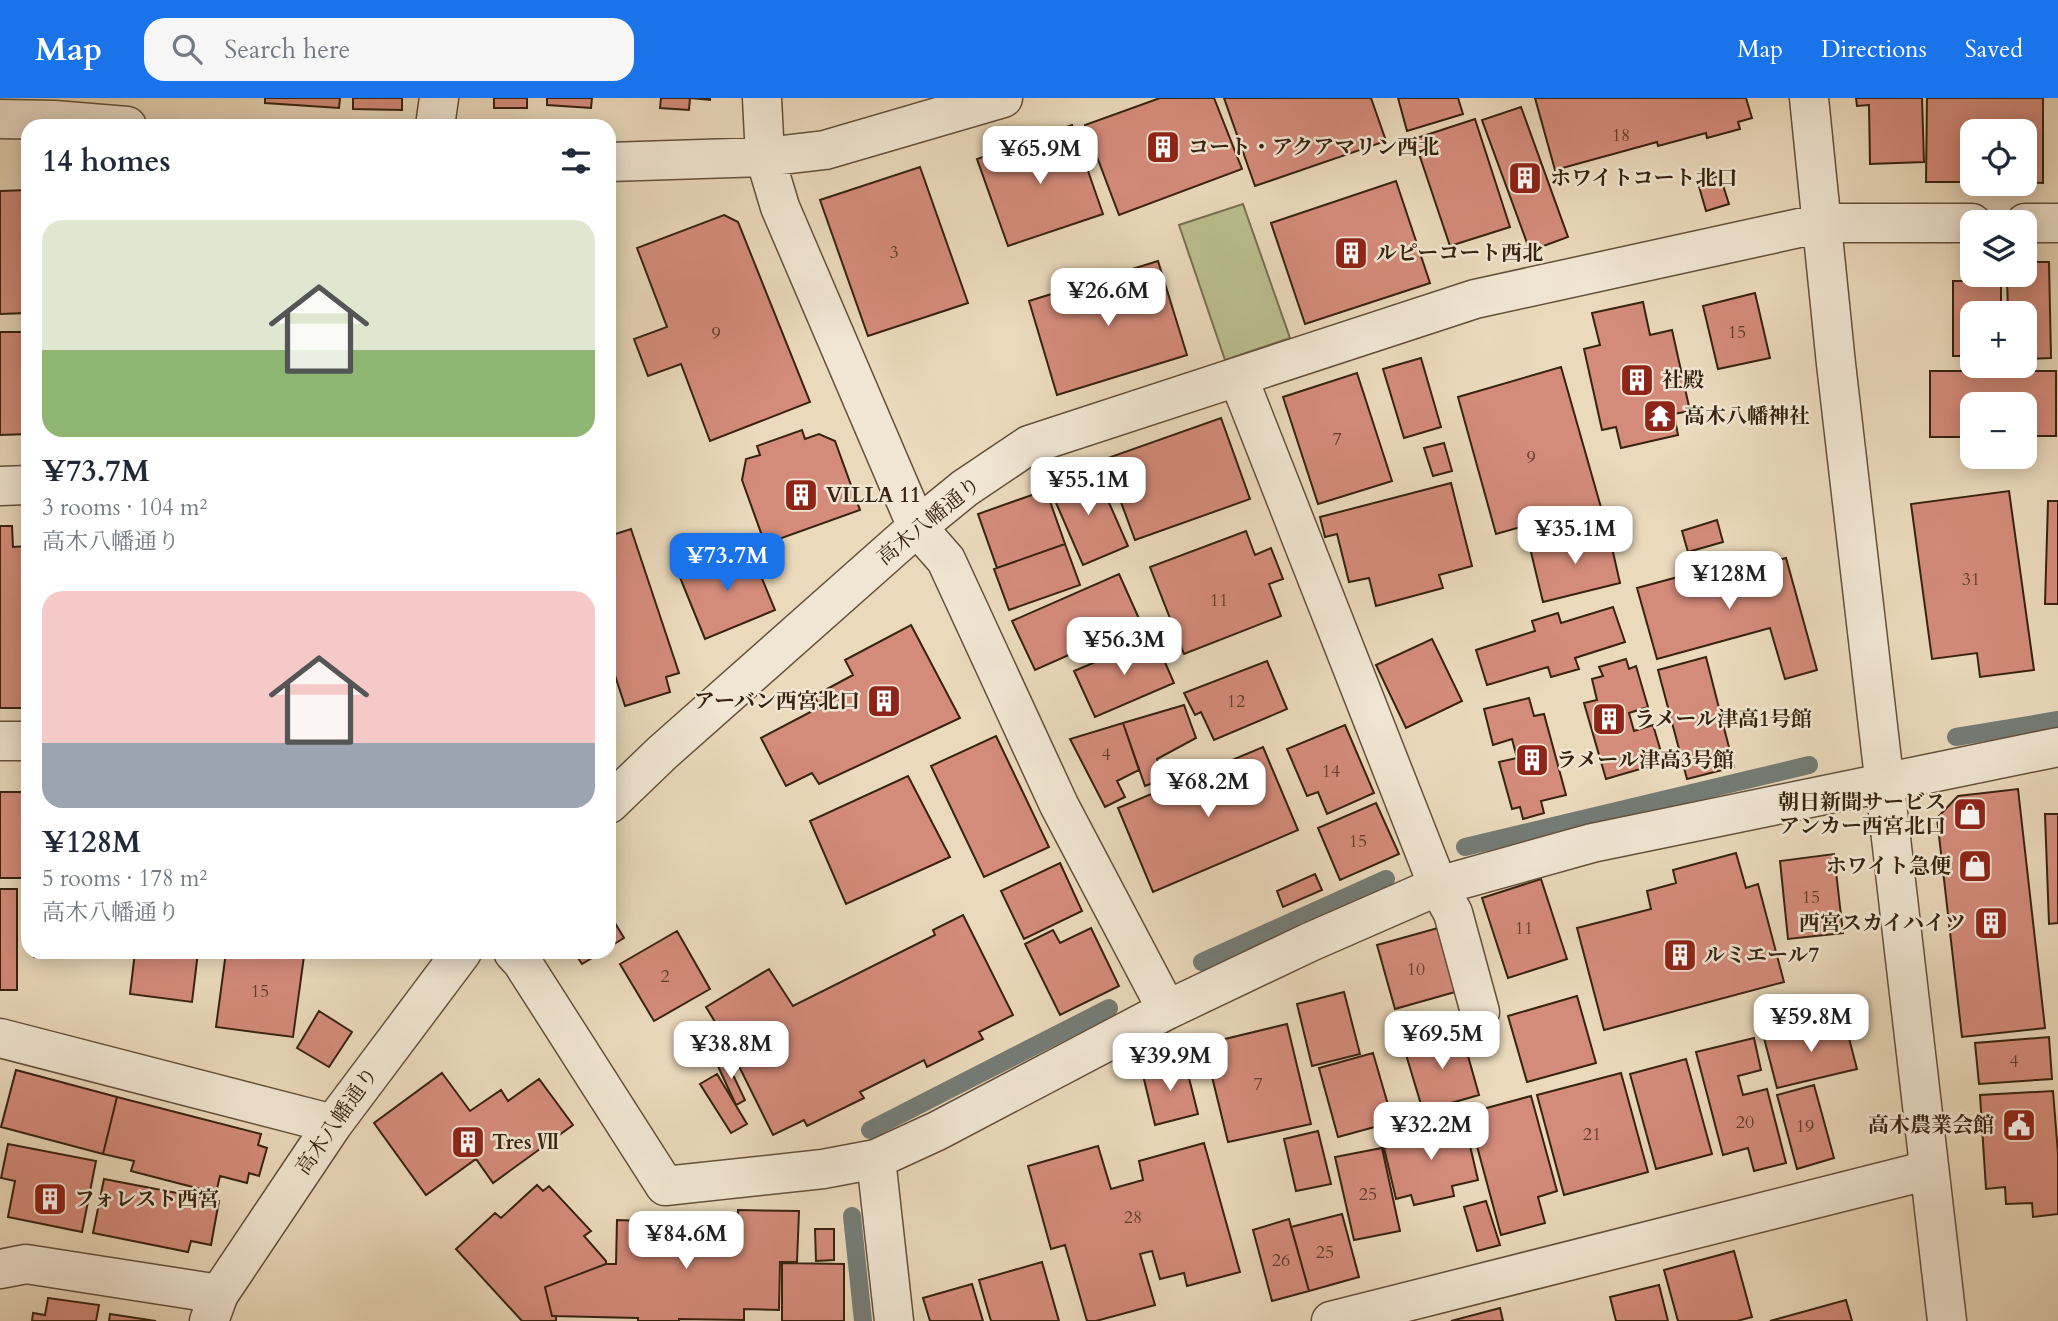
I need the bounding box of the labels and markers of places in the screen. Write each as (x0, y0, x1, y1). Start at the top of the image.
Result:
pin: ¥65.9M (983, 126, 1097, 186)
building icon: コート・アクアマリン西北 (1144, 128, 1182, 166)
place label: コート・アクアマリン西北 (1188, 133, 1439, 162)
building icon: ホワイトコート北口 (1506, 159, 1544, 197)
place label: ホワイトコート北口 (1550, 164, 1738, 193)
building icon: ルピーコート西北 (1332, 234, 1370, 272)
place label: ルピーコート西北 (1376, 239, 1543, 268)
pin: ¥26.6M (1051, 268, 1165, 328)
building icon: 社殿 (1618, 361, 1656, 399)
place label: 社殿 (1662, 366, 1704, 395)
temple icon: 高木八幡神社 (1641, 397, 1679, 435)
place label: 高木八幡神社 (1684, 402, 1810, 431)
pin: ¥55.1M (1031, 458, 1145, 517)
building icon: VILLA 11 (782, 476, 820, 514)
place label: VILLA 11 (826, 481, 921, 510)
pin: ¥35.1M (1518, 506, 1632, 566)
pin: ¥73.7M (670, 533, 784, 593)
pin: ¥128M (1680, 552, 1778, 611)
pin: ¥56.3M (1067, 618, 1181, 677)
building icon: アーバン西宮北口 (865, 682, 903, 720)
place label: アーバン西宮北口 (694, 687, 860, 716)
building icon: ラメール津高1号館 (1590, 700, 1628, 738)
place label: ラメール津高1号館 (1634, 705, 1812, 734)
building icon: ラメール津高3号館 (1513, 741, 1551, 779)
place label: ラメール津高3号館 (1556, 746, 1734, 775)
pin: ¥68.2M (1151, 760, 1265, 819)
place label: 朝日新聞サービス アンカー西宮北口 (1778, 788, 1946, 841)
shop icon: 朝日新聞サービス アンカー西宮北口 (1951, 795, 1989, 833)
shop icon: ホワイト急便 (1956, 847, 1994, 885)
place label: ホワイト急便 (1826, 852, 1951, 881)
building icon: 西宮スカイハイツ (1972, 904, 2010, 942)
place label: 西宮スカイハイツ (1799, 909, 1966, 938)
building icon: ルミエール7 (1661, 936, 1699, 974)
place label: ルミエール7 (1704, 941, 1820, 970)
pin: ¥59.8M (1754, 995, 1868, 1054)
pin: ¥69.5M (1385, 1012, 1499, 1071)
pin: ¥38.8M (674, 1021, 788, 1081)
pin: ¥39.9M (1113, 1034, 1227, 1093)
pin: ¥32.2M (1374, 1102, 1488, 1162)
public building icon: 高木農業会館 (2000, 1106, 2038, 1144)
place label: 高木農業会館 (1868, 1111, 1994, 1140)
building icon: Tres Ⅶ (449, 1123, 487, 1161)
place label: Tres Ⅶ (492, 1128, 558, 1157)
building icon: フォレスト西宮 (31, 1180, 69, 1218)
place label: フォレスト西宮 (74, 1185, 219, 1214)
pin: ¥84.6M (629, 1212, 743, 1271)

